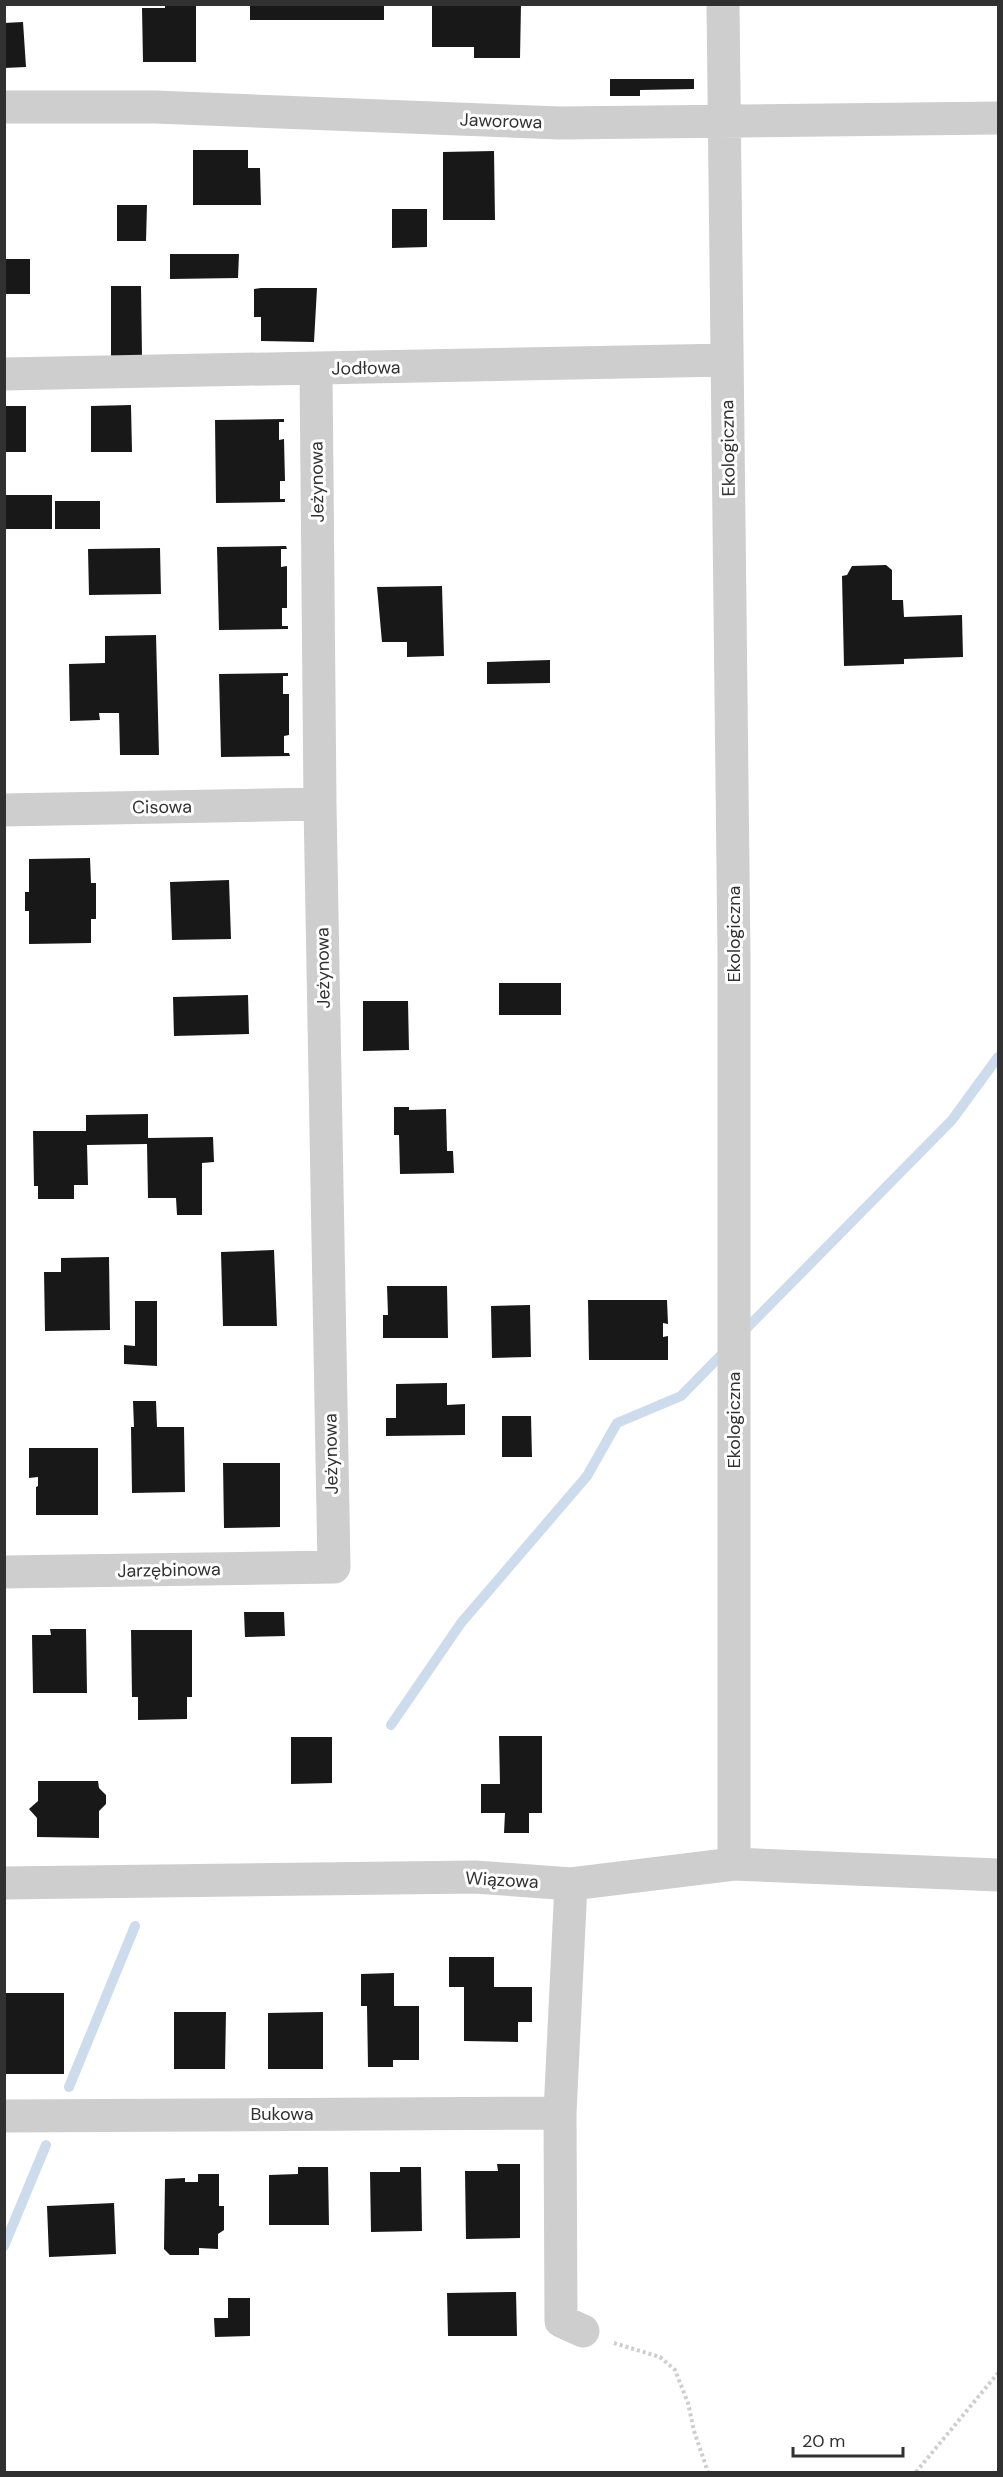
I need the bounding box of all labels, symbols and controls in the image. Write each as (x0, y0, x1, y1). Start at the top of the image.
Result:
street label: Jaworowa (459, 108, 543, 134)
street label: Jodłowa (331, 355, 401, 381)
street label: Ekologiczna (715, 399, 741, 497)
street label: Jeżynowa (304, 441, 330, 523)
street label: Cisowa (132, 794, 192, 820)
street label: Ekologiczna (722, 886, 746, 982)
street label: Jeżynowa (310, 927, 336, 1009)
street label: Ekologiczna (722, 1372, 746, 1468)
street label: Jeżynowa (318, 1413, 344, 1495)
street label: Jarzębinowa (117, 1557, 221, 1583)
street label: Wiązowa (465, 1866, 539, 1894)
street label: Bukowa (250, 2102, 314, 2126)
scale bar (793, 2420, 902, 2458)
text: 20 m (802, 2429, 845, 2453)

